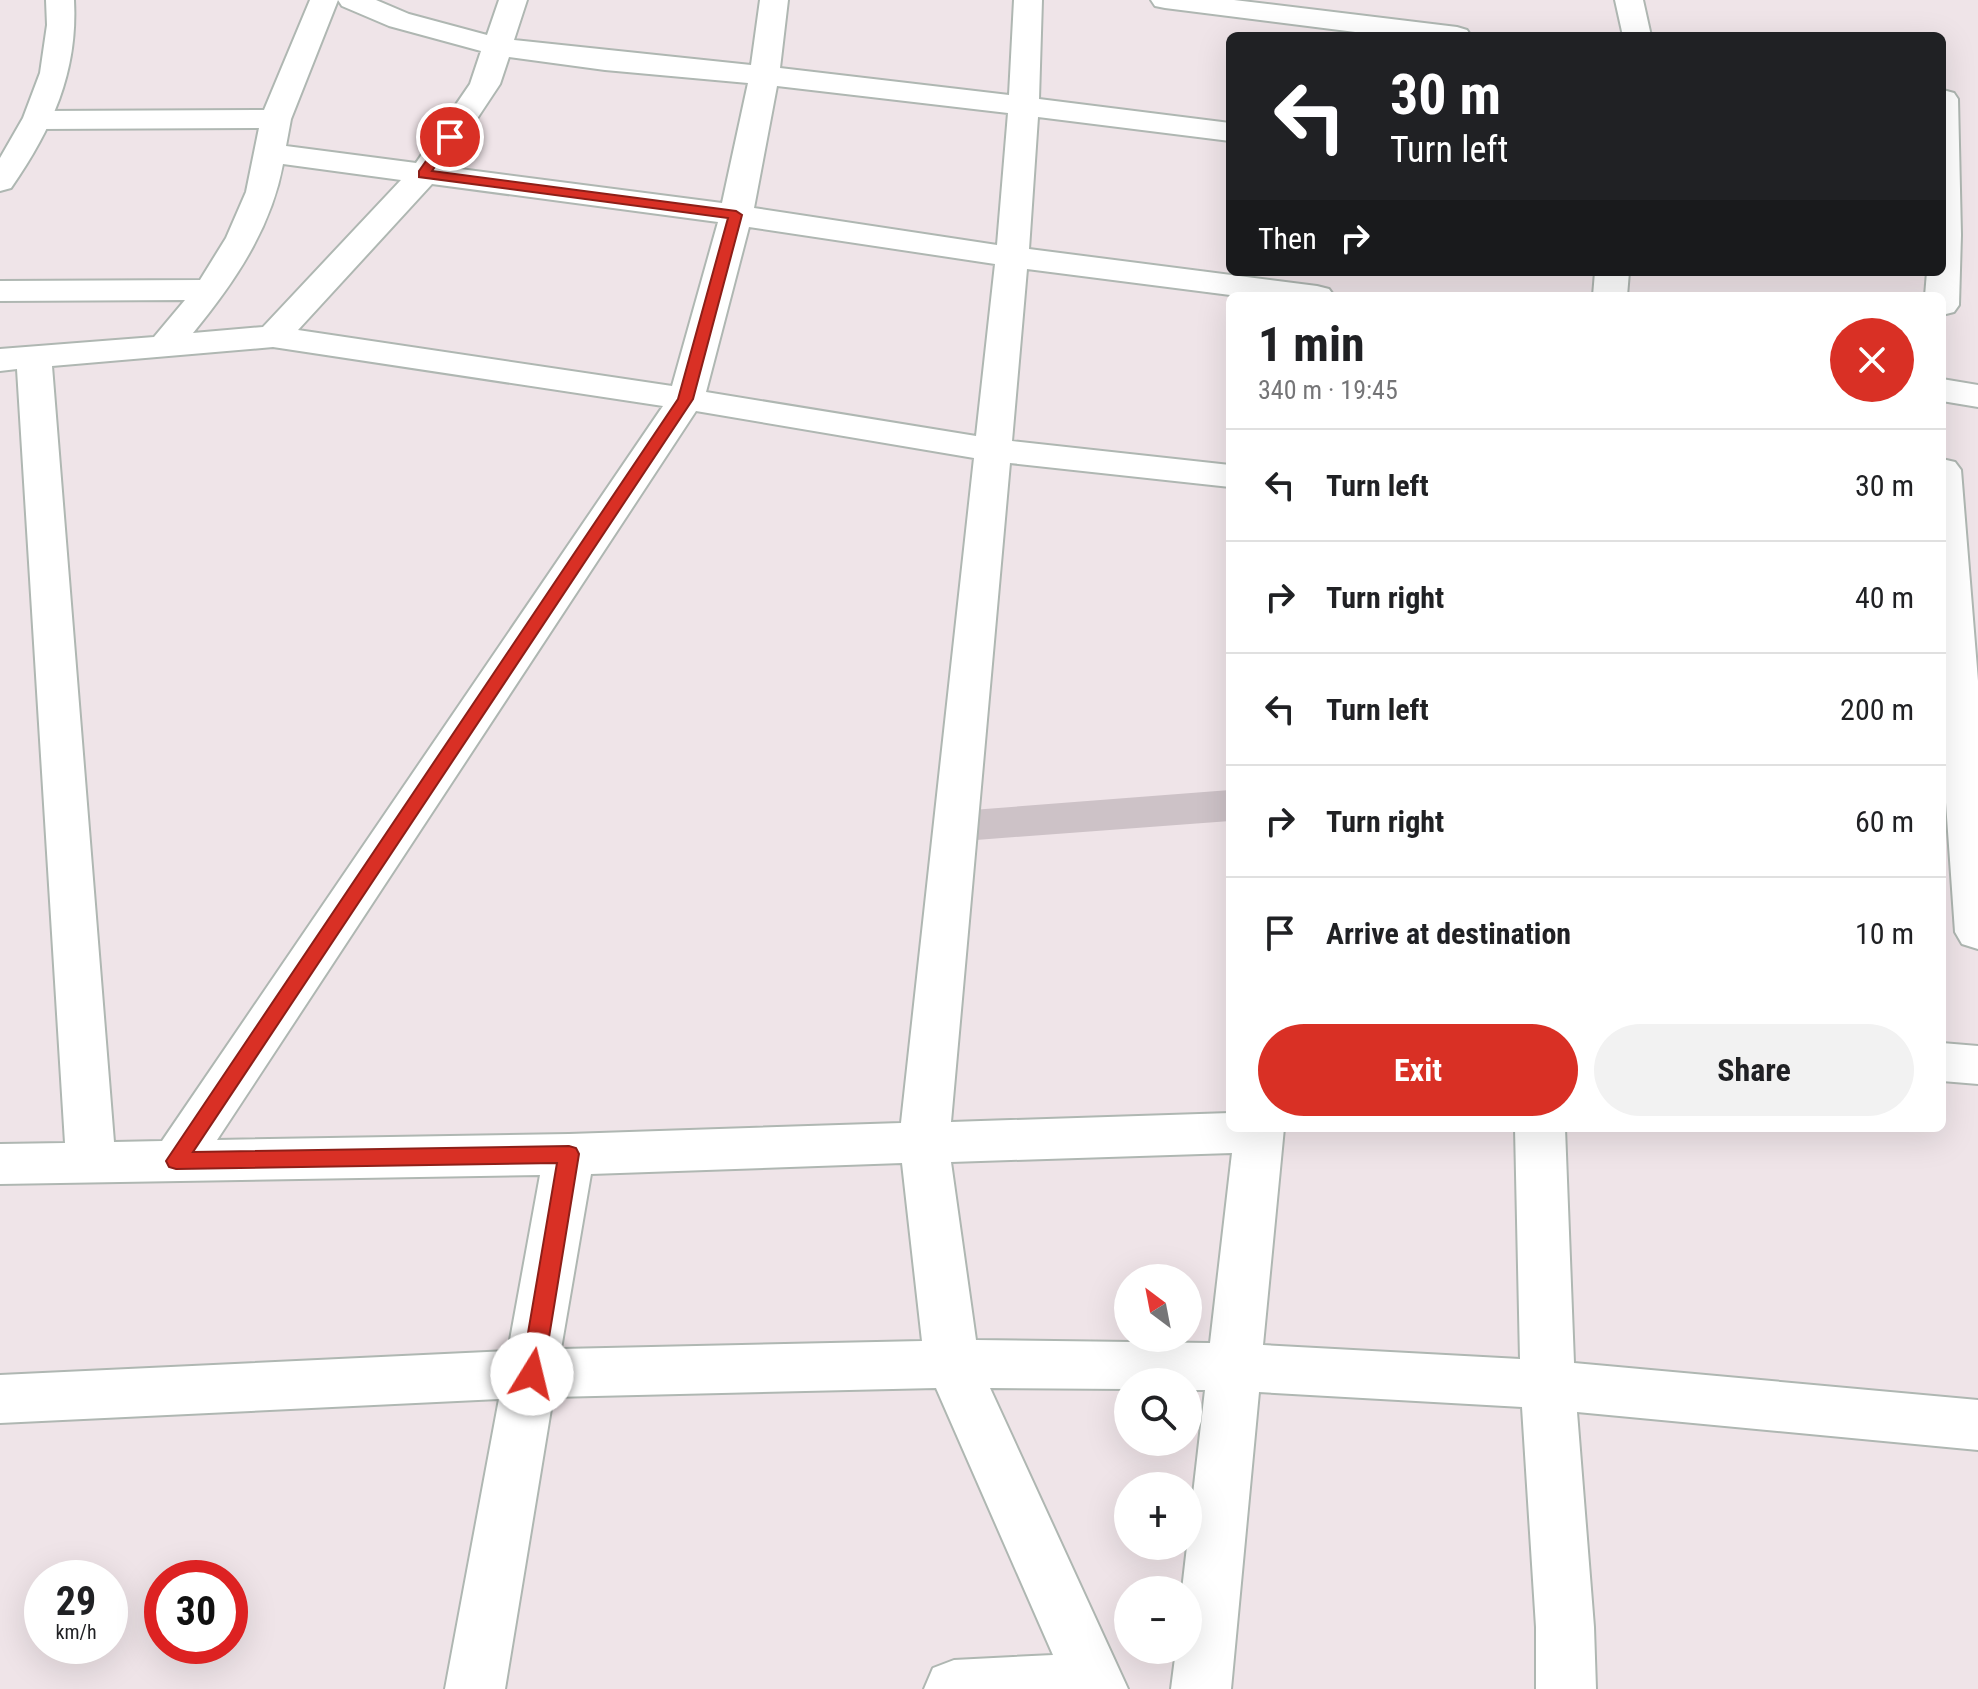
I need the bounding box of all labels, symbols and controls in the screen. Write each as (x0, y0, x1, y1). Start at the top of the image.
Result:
text: 30 m (1390, 62, 1501, 128)
icon: left (1258, 64, 1362, 168)
pin (416, 103, 484, 171)
icon: arrive (428, 115, 472, 159)
text: Turn left (1390, 129, 1508, 171)
icon: right (1333, 216, 1377, 260)
text: Then (1258, 221, 1317, 256)
text: 1 min (1258, 316, 1365, 373)
button: close (1830, 318, 1914, 402)
text: 340 m · 19:45 (1258, 375, 1398, 405)
icon: left (1258, 463, 1302, 507)
text: Turn left (1326, 468, 1429, 503)
text: 30 m (1855, 468, 1914, 503)
icon: right (1258, 575, 1302, 619)
text: Turn right (1326, 580, 1444, 615)
text: 40 m (1855, 580, 1914, 615)
icon: left (1258, 687, 1302, 731)
text: Turn left (1326, 692, 1429, 727)
text: 200 m (1840, 692, 1914, 727)
icon: right (1258, 799, 1302, 843)
text: Turn right (1326, 804, 1444, 839)
text: 60 m (1855, 804, 1914, 839)
icon: arrive (1258, 911, 1302, 955)
text: Arrive at destination (1326, 916, 1571, 951)
text: 10 m (1855, 916, 1914, 951)
button: Exit (1258, 1024, 1578, 1116)
button: Share (1594, 1024, 1914, 1116)
north arrow (1114, 1264, 1202, 1352)
map controls (1114, 1264, 1202, 1664)
position arrow (490, 1332, 574, 1416)
button: search (1114, 1368, 1202, 1456)
button: + (1114, 1472, 1202, 1560)
speed limit sign: 30 (144, 1560, 248, 1664)
button: − (1114, 1576, 1202, 1664)
text: 29 (56, 1578, 96, 1625)
text: km/h (55, 1620, 97, 1644)

